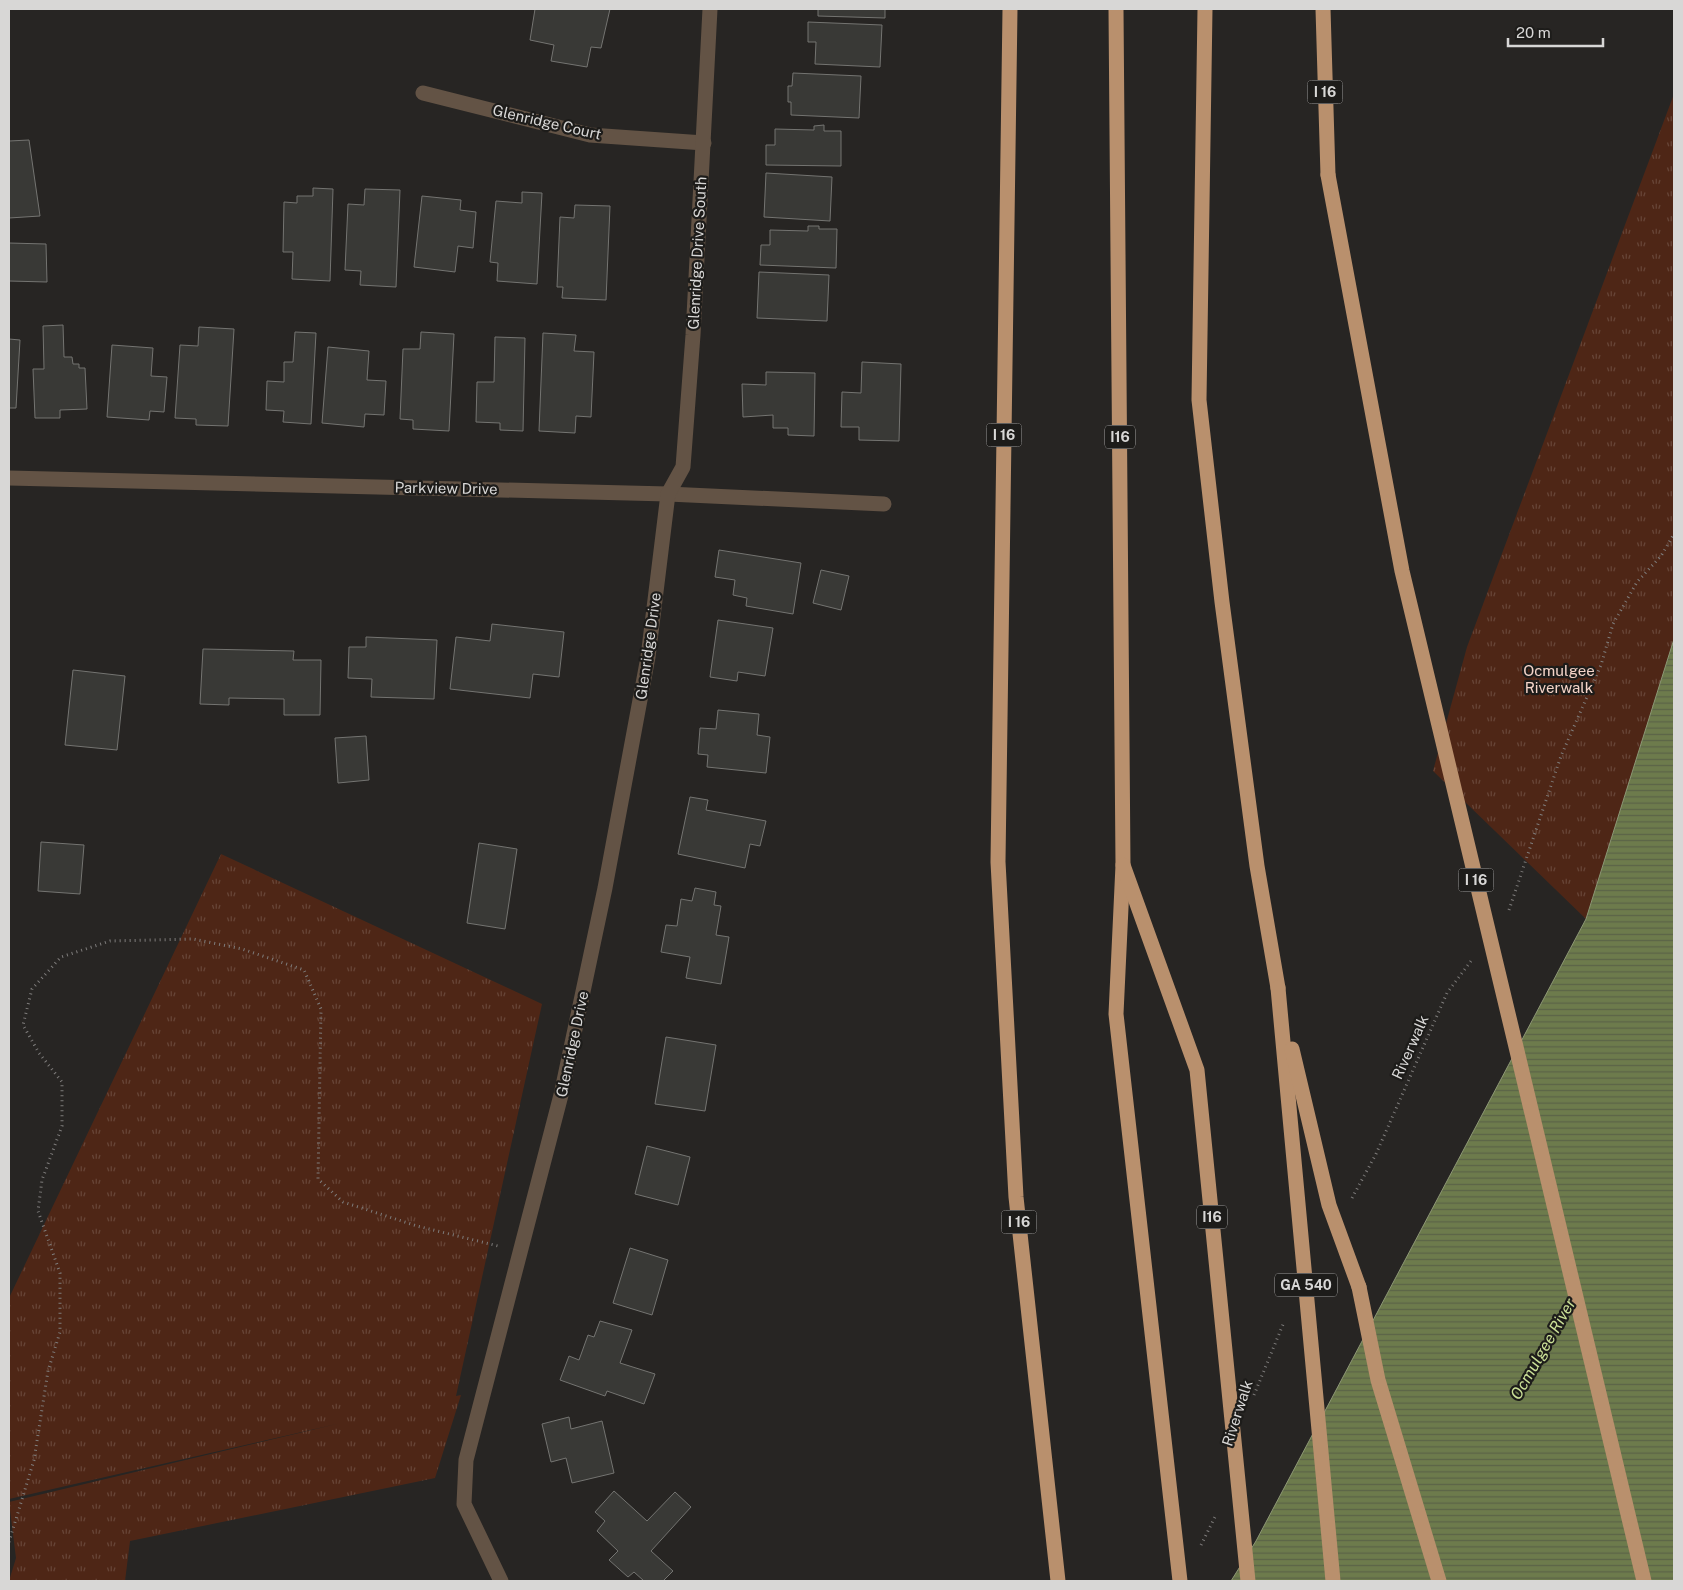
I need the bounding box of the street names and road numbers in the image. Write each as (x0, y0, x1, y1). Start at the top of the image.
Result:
road number: I 16 (1308, 80, 1342, 104)
street label: Glenridge Court (491, 101, 603, 143)
street label: Glenridge Drive South (685, 176, 709, 330)
road number: I 16 (986, 424, 1022, 446)
road number: I16 (1105, 426, 1135, 448)
street label: Parkview Drive (394, 479, 498, 497)
street label: Glenridge Drive (632, 591, 664, 701)
road number: I 16 (1458, 868, 1494, 892)
street label: Glenridge Drive (552, 989, 592, 1099)
street label: Riverwalk (1388, 1012, 1432, 1082)
road number: I16 (1197, 1206, 1227, 1228)
road number: I 16 (1002, 1210, 1036, 1234)
road number: GA 540 (1275, 1274, 1337, 1296)
street label: Riverwalk (1218, 1378, 1256, 1448)

